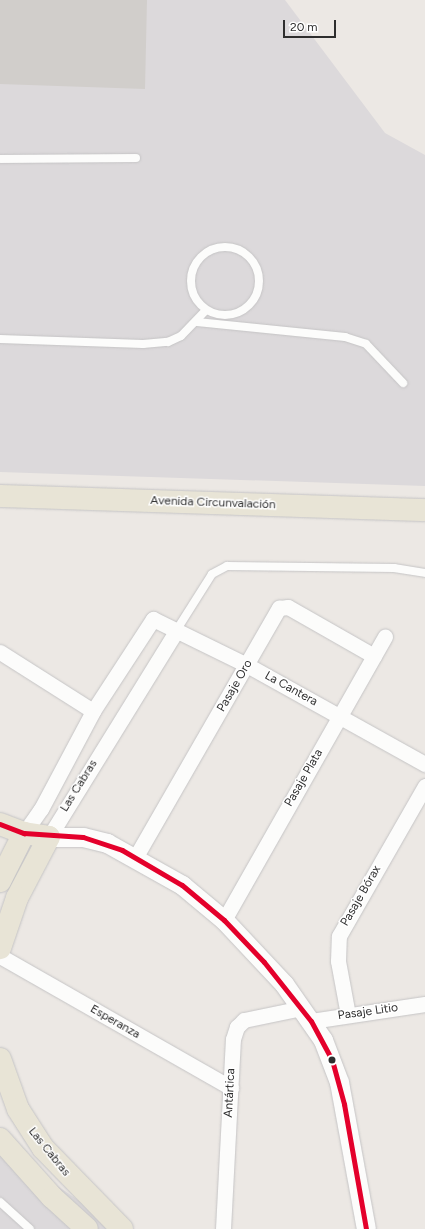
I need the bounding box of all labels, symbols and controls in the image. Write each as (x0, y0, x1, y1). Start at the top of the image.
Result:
scale bar (285, 12, 338, 38)
text: 20 m (290, 20, 318, 34)
street label: Avenida Circunvalación (150, 494, 276, 512)
street label: Pasaje Oro (214, 657, 256, 715)
street label: La Cantera (262, 669, 320, 709)
street label: Pasaje Plata (282, 747, 326, 809)
street label: Las Cabras (57, 757, 101, 815)
street label: Pasaje Bórax (338, 863, 384, 929)
street label: Pasaje Litio (337, 1001, 399, 1023)
street label: Esperanza (87, 1002, 143, 1042)
unlabelled marker (327, 1055, 337, 1065)
street label: Antártica (222, 1068, 238, 1118)
street label: Las Cabras (25, 1125, 73, 1179)

